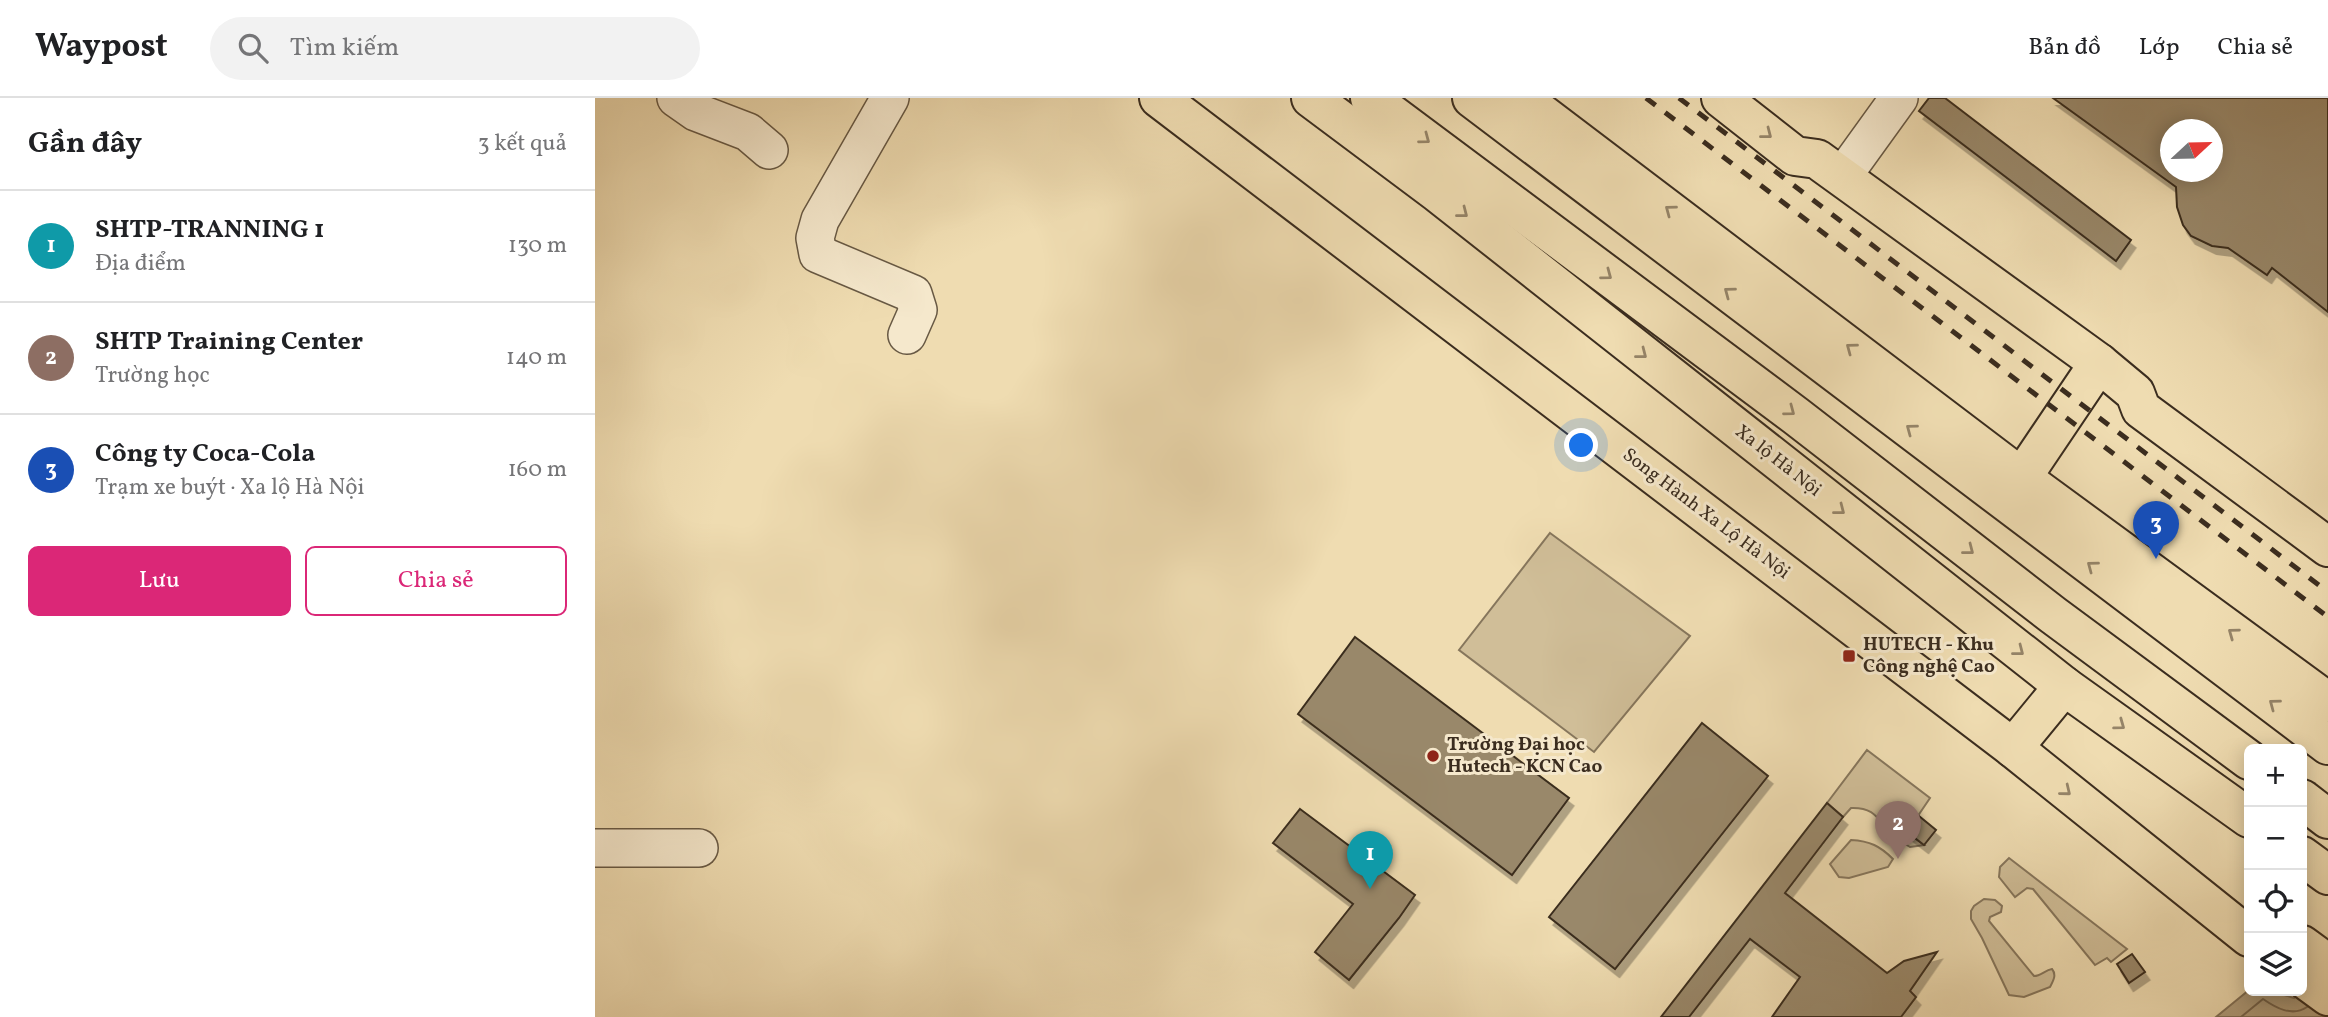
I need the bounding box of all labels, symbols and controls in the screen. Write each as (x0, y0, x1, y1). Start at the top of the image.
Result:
search box (210, 17, 700, 80)
text: Waypost (35, 25, 168, 71)
icon: search (234, 29, 272, 67)
text: Tìm kiếm (290, 30, 399, 66)
text: Bản đồ (2028, 31, 2101, 65)
text: Lớp (2139, 31, 2179, 65)
text: Chia sẻ (2217, 31, 2293, 65)
north arrow (2160, 119, 2223, 182)
text: Gần đây (28, 123, 142, 165)
one-way arrow (1758, 126, 1771, 138)
text: 3 kết quả (478, 128, 567, 160)
one-way arrow (1417, 130, 1430, 143)
one-way arrow (1455, 205, 1468, 217)
one-way arrow (1665, 205, 1677, 218)
text: SHTP-TRANNING 1 (95, 212, 325, 248)
text: 1 (46, 230, 56, 262)
text: 130 m (508, 230, 567, 262)
text: Địa điểm (95, 248, 186, 280)
one-way arrow (1599, 266, 1612, 279)
one-way arrow (1724, 288, 1737, 300)
text: SHTP Training Center (95, 324, 363, 360)
text: 2 (45, 342, 57, 374)
text: 140 m (506, 342, 567, 374)
one-way arrow (1846, 343, 1858, 356)
one-way arrow (1634, 345, 1647, 358)
text: Trường học (95, 360, 210, 392)
one-way arrow (1782, 402, 1794, 415)
street label: Xa lộ Hà Nội (1729, 419, 1827, 503)
one-way arrow (1906, 425, 1918, 438)
your location (1564, 428, 1598, 462)
text: Công ty Coca-Cola (95, 436, 315, 472)
street label: Song Hành Xa Lộ Hà Nội (1617, 442, 1795, 586)
text: 3 (45, 454, 57, 486)
text: 160 m (508, 454, 567, 486)
text: Trạm xe buýt · Xa lộ Hà Nội (95, 472, 364, 504)
pin: 3 (2133, 501, 2179, 559)
one-way arrow (1831, 502, 1844, 514)
one-way arrow (1961, 542, 1974, 554)
button: Lưu (28, 546, 291, 616)
button: Chia sẻ (305, 546, 567, 616)
one-way arrow (2087, 562, 2100, 575)
one-way arrow (2229, 629, 2241, 641)
place label: HUTECH - Khu Công nghệ Cao (1863, 632, 1995, 680)
one-way arrow (2011, 642, 2024, 655)
marker: HUTECH - Khu Công nghệ Cao (1841, 648, 1857, 664)
one-way arrow (2269, 699, 2281, 712)
one-way arrow (2112, 717, 2125, 729)
place label: Trường Đại học Hutech - KCN Cao (1447, 732, 1602, 780)
map controls (2244, 744, 2307, 996)
button: + (2244, 744, 2307, 807)
marker: Trường Đại học Hutech - KCN Cao (1425, 748, 1441, 764)
one-way arrow (2059, 782, 2071, 795)
pin: 2 (1875, 801, 1921, 859)
button: − (2244, 807, 2307, 870)
pin: 1 (1347, 831, 1393, 889)
button: locate (2244, 870, 2307, 933)
button: layers (2244, 933, 2307, 996)

